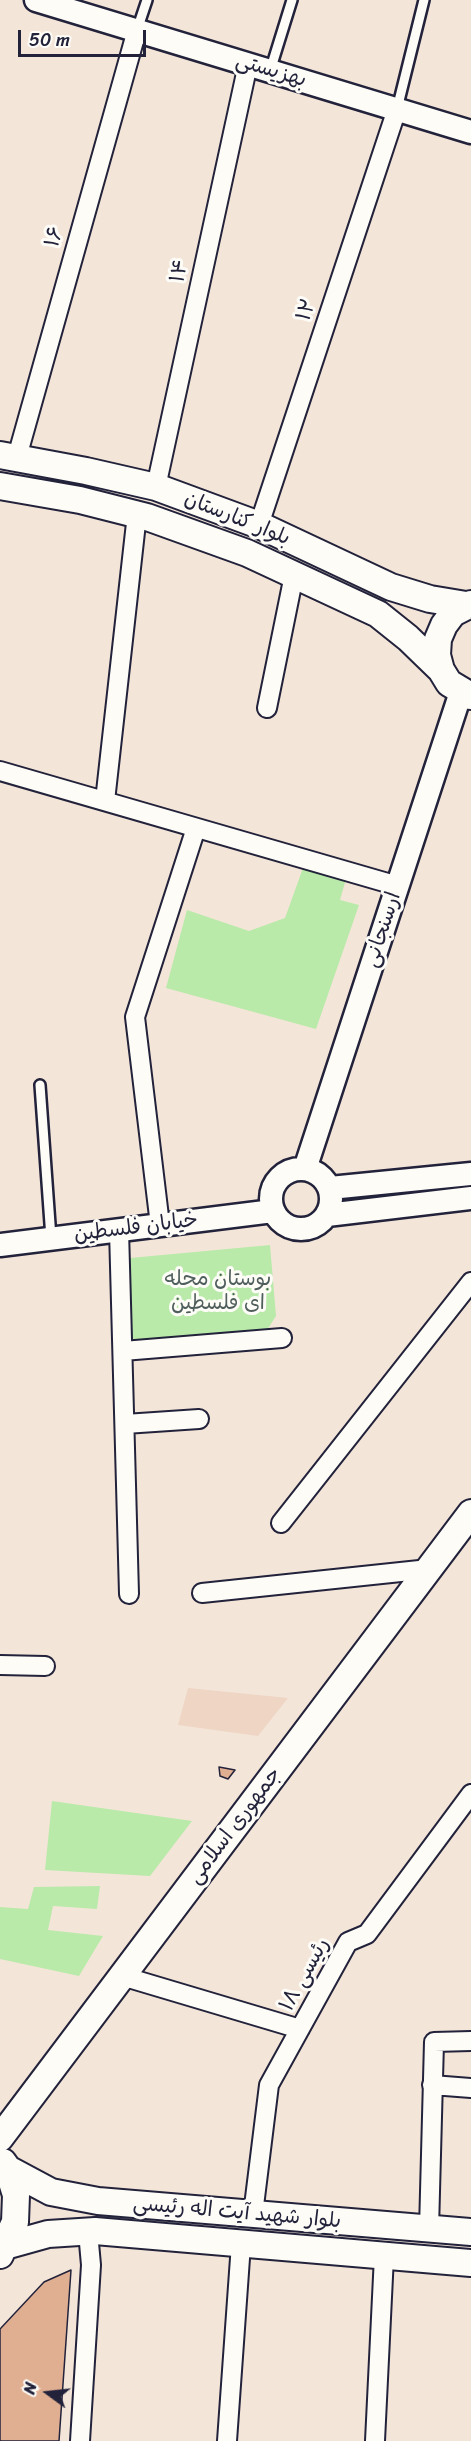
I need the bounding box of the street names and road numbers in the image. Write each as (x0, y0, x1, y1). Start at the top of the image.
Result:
street label: بهزیستی (233, 48, 309, 94)
street label: ۱۶ (40, 224, 70, 250)
street label: ۱۴ (165, 257, 195, 285)
street label: ۱۲ (292, 296, 322, 324)
street label: بلوار کنارستان (181, 486, 293, 552)
street label: ارسنجانی (359, 889, 407, 971)
street label: خیابان فلسطین (72, 1208, 200, 1248)
street label: جمهوری اسلامی (183, 1763, 287, 1889)
street label: رئیسی ۱۸ (275, 1934, 335, 2016)
street label: بلوار شهید آیت اله رئیسی (132, 2191, 342, 2235)

